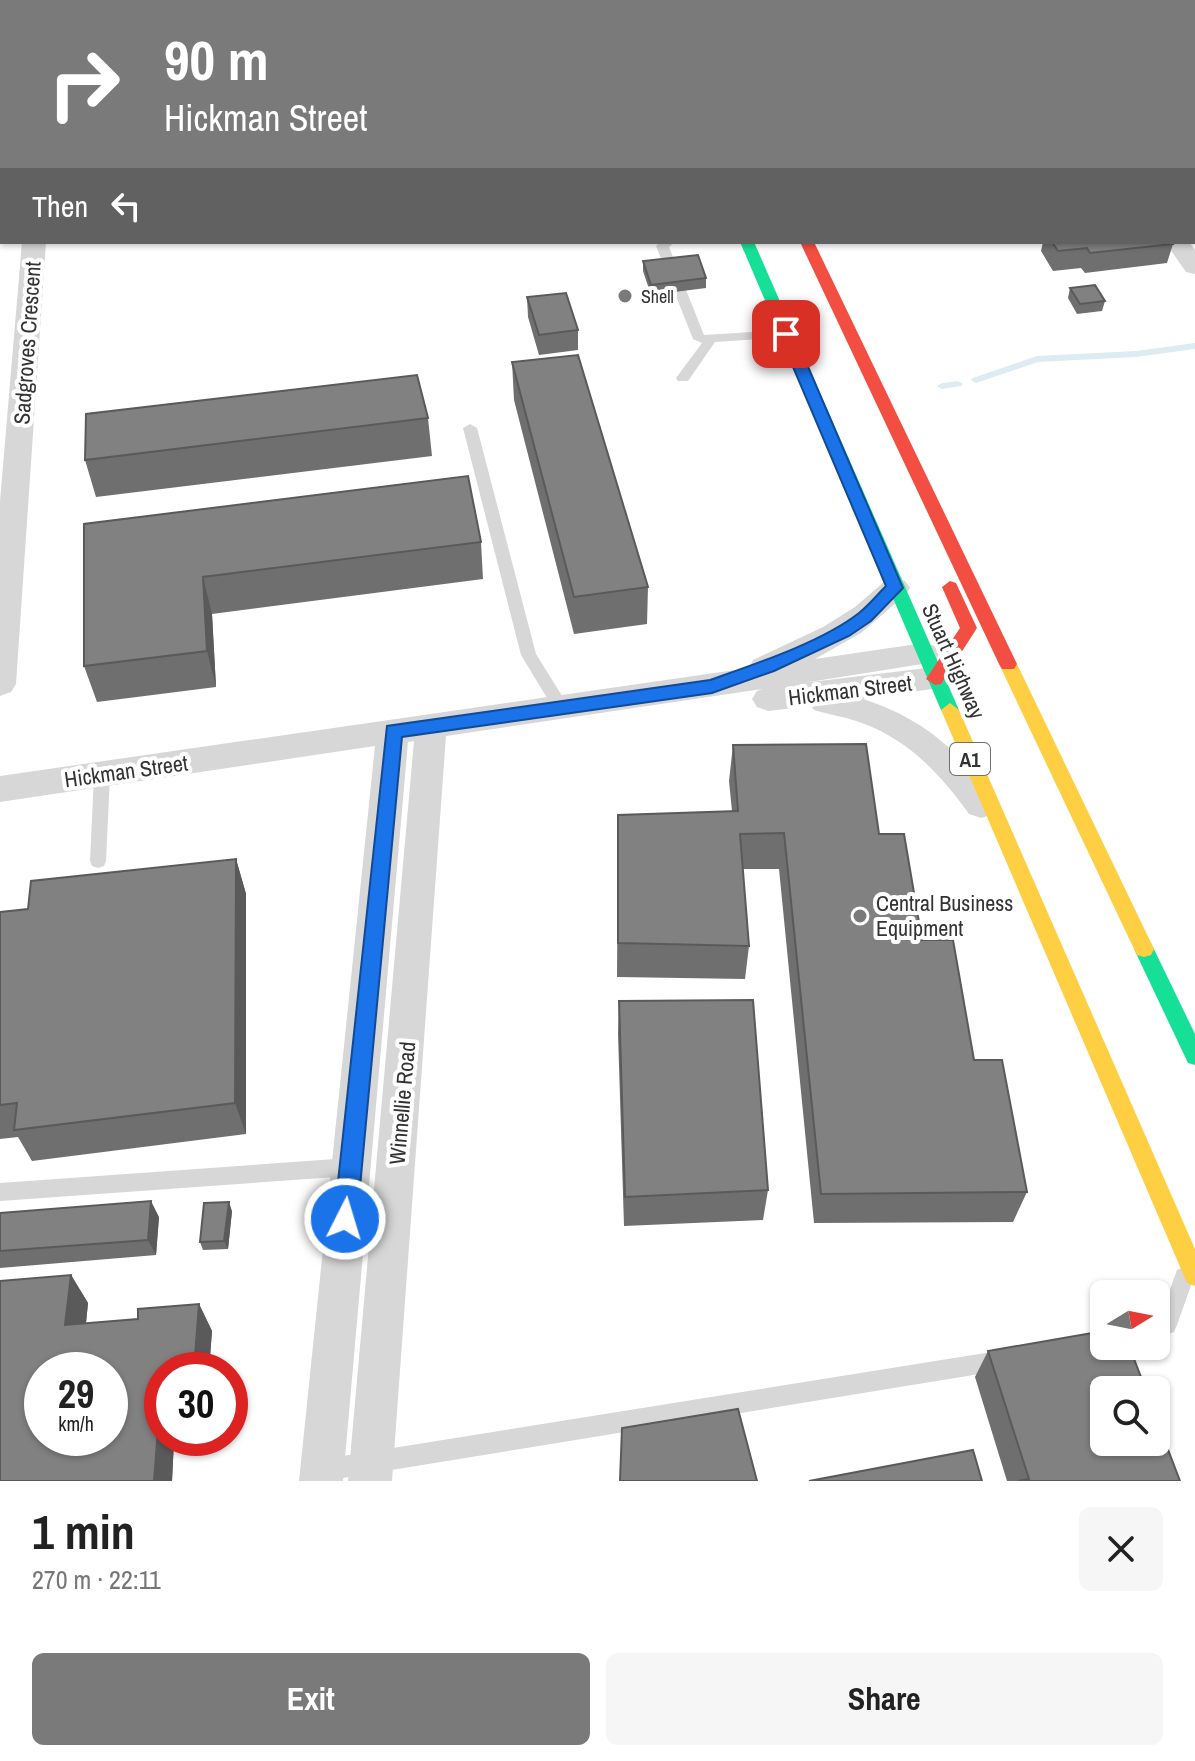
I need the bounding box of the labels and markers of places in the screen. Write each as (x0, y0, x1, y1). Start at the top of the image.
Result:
place label: Shell (641, 284, 674, 309)
marker: Shell (616, 287, 634, 305)
pin (752, 300, 820, 368)
place label: Central Business Equipment (876, 888, 1013, 943)
marker: Central Business Equipment (851, 907, 869, 925)

